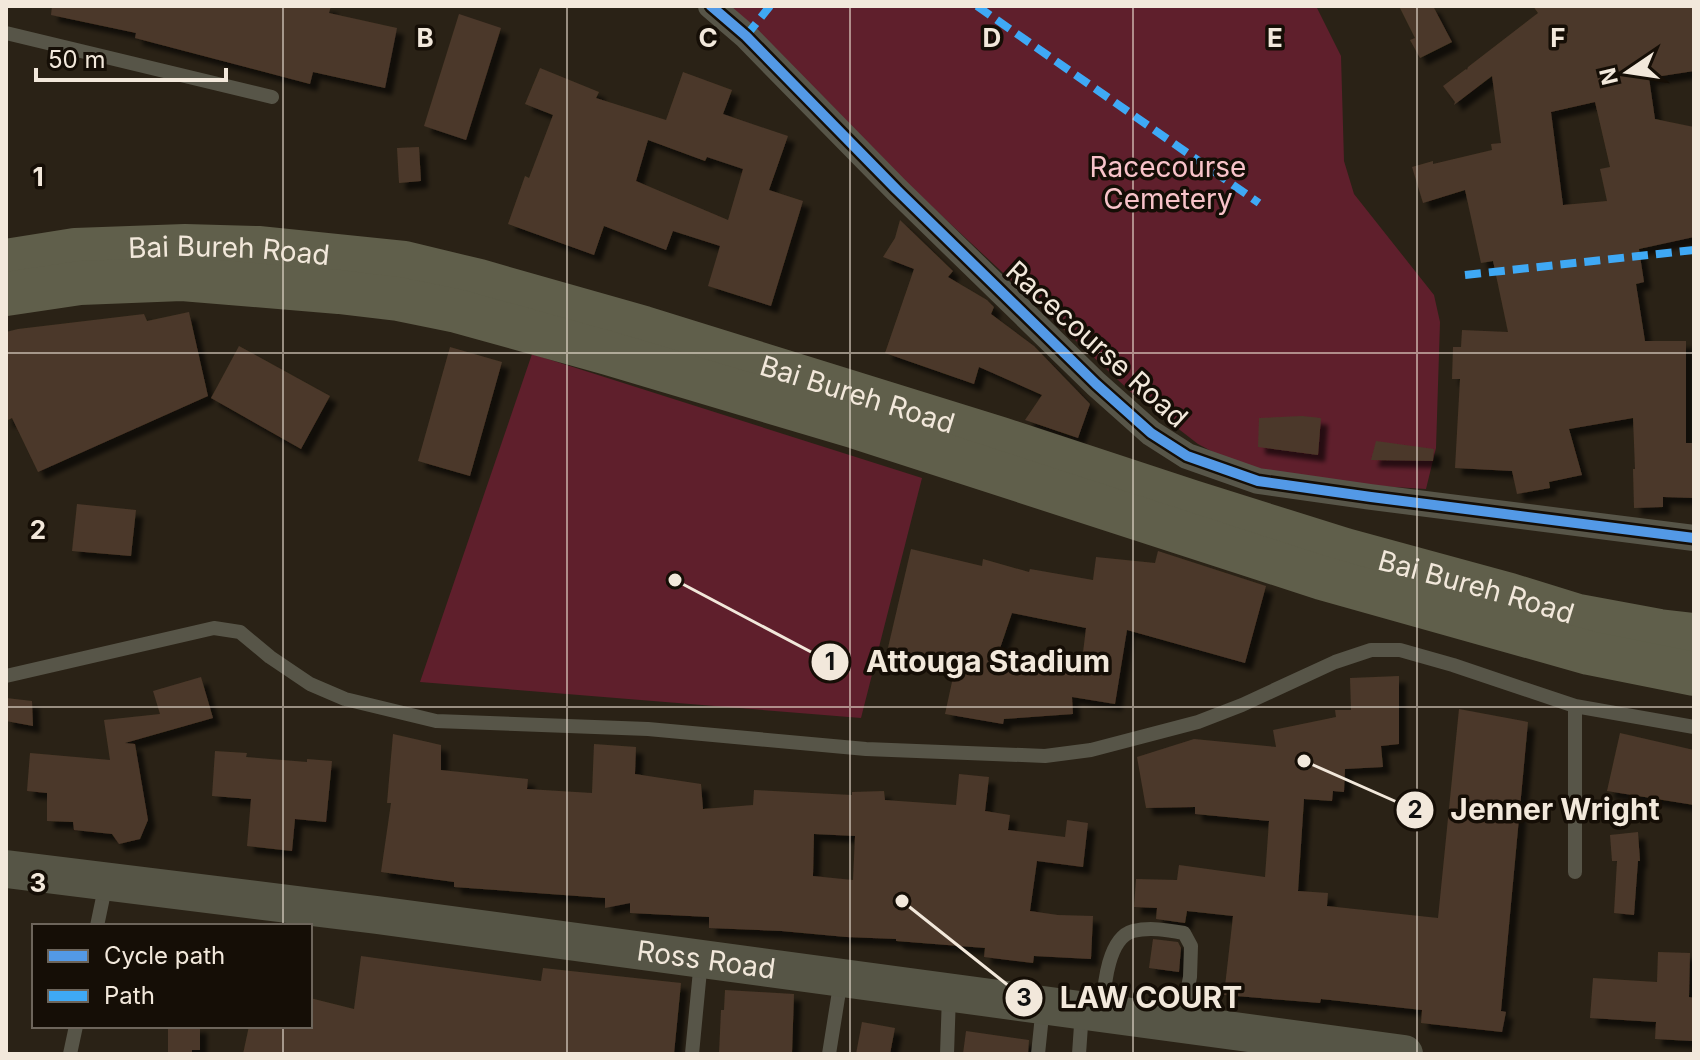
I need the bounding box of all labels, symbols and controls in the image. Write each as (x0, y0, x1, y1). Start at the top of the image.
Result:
text: B (416, 22, 434, 53)
text: C (698, 22, 718, 53)
text: D (983, 22, 1001, 53)
text: E (1267, 22, 1283, 53)
text: F (1550, 22, 1566, 53)
scale bar (36, 32, 226, 82)
north arrow (1588, 32, 1668, 112)
text: 50 m (48, 45, 106, 74)
text: N (1594, 65, 1623, 88)
park label: Racecourse Cemetery (1090, 150, 1246, 216)
text: 1 (32, 161, 44, 192)
street label: Bai Bureh Road (127, 229, 331, 272)
street label: Racecourse Road (999, 254, 1195, 434)
street label: Bai Bureh Road (756, 348, 959, 441)
text: 2 (30, 514, 46, 545)
street label: Bai Bureh Road (1375, 543, 1578, 631)
callout: Attouga Stadium (810, 635, 1126, 689)
text: Attouga Stadium (866, 643, 1110, 679)
text: 1 (825, 647, 835, 676)
callout: Jenner Wright (1395, 783, 1676, 837)
text: Jenner Wright (1450, 791, 1660, 827)
text: 2 (1407, 795, 1423, 824)
text: 3 (30, 867, 46, 898)
legend (32, 924, 312, 1028)
street label: Ross Road (635, 933, 778, 986)
text: Cycle path (104, 941, 225, 970)
callout: LAW COURT (1004, 971, 1258, 1025)
text: LAW COURT (1060, 979, 1242, 1015)
text: Path (104, 981, 155, 1010)
text: 3 (1016, 983, 1032, 1012)

